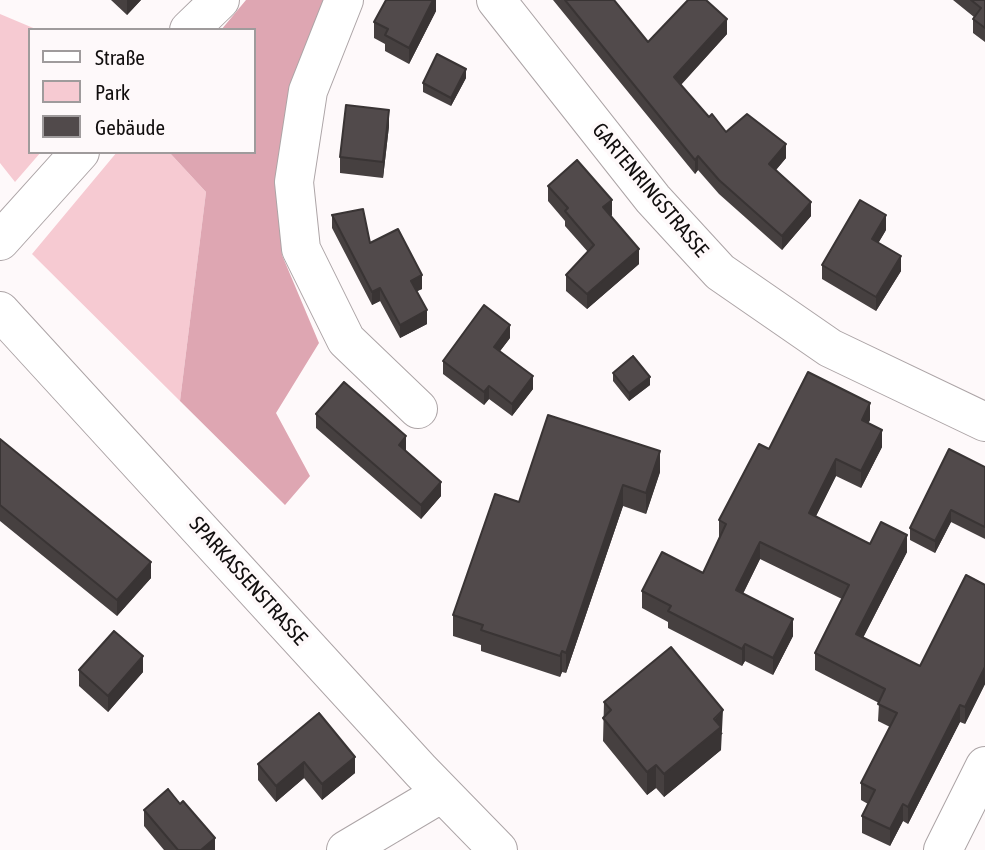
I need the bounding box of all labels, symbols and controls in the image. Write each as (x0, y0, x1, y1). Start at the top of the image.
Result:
legend (28, 28, 256, 154)
text: Straße (95, 45, 145, 69)
text: Park (95, 80, 130, 104)
text: Gebäude (95, 115, 165, 139)
street label: GARTENRINGSTRASSE (587, 118, 713, 262)
street label: SPARKASSENSTRASSE (184, 512, 312, 650)

